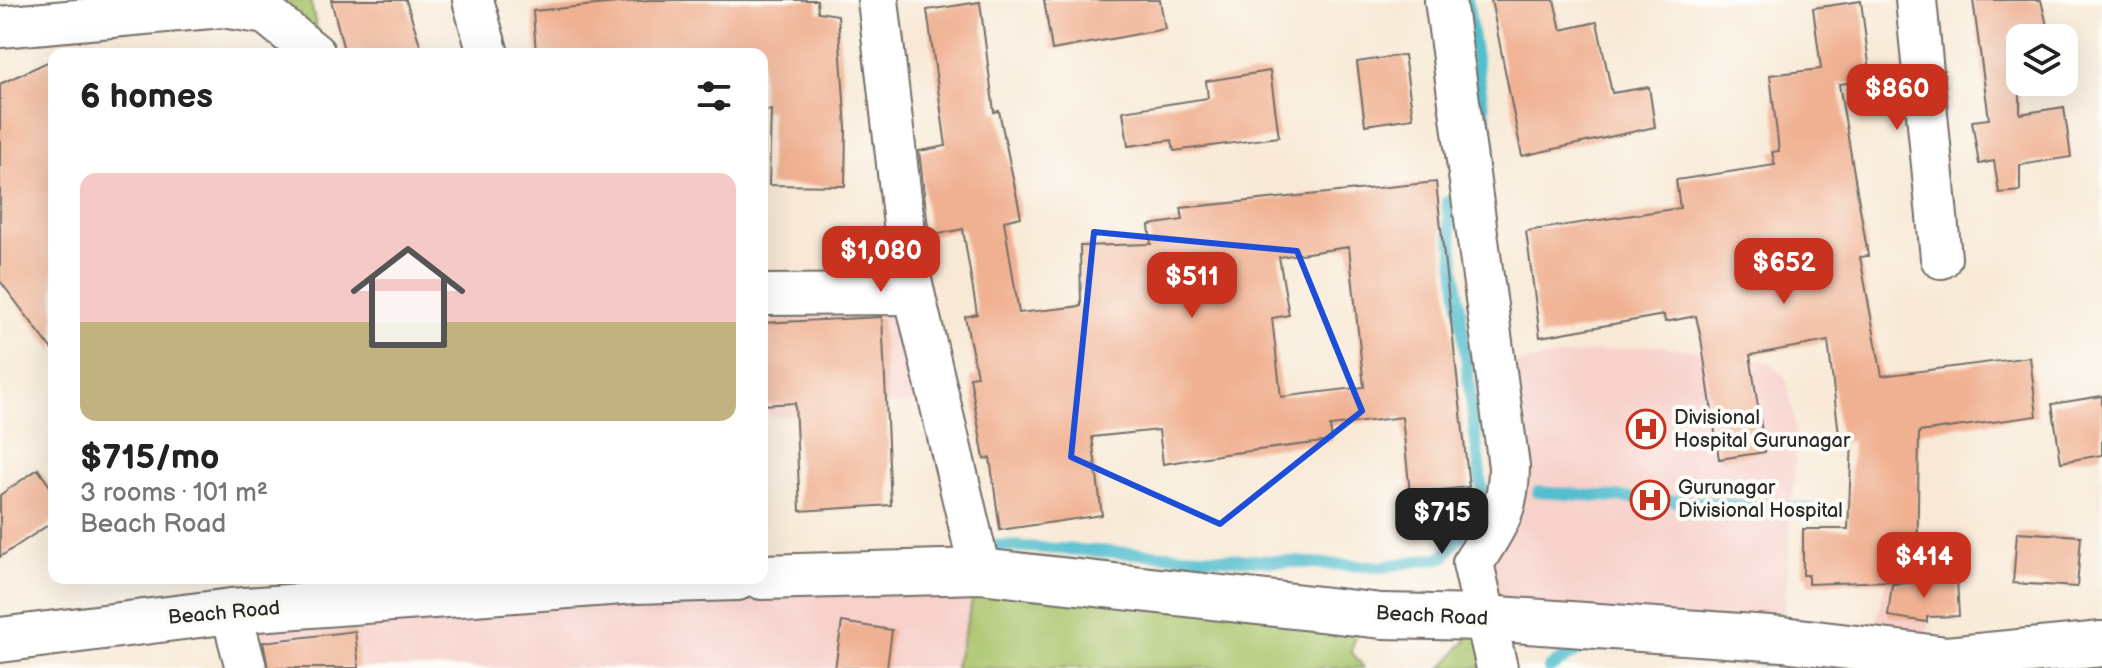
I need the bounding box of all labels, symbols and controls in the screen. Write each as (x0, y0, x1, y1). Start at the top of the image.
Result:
map controls (2006, 24, 2078, 96)
button: layers (2006, 24, 2078, 96)
pin: $860 (1850, 64, 1944, 132)
icon: filters (692, 74, 736, 118)
text: $860 (1865, 74, 1929, 105)
text: 6 homes (80, 76, 213, 117)
icon: home (336, 225, 480, 369)
pin: $1,080 (816, 226, 946, 294)
text: $1,080 (840, 236, 922, 267)
pin: $652 (1737, 238, 1831, 306)
text: $652 (1752, 248, 1816, 279)
pin: $511 (1145, 252, 1239, 320)
text: $511 (1165, 262, 1219, 293)
place label: Divisional Hospital Gurunagar (1674, 406, 1851, 453)
hospital icon: Divisional Hospital Gurunagar (1625, 408, 1667, 450)
text: $715/mo (80, 437, 219, 478)
place label: Gurunagar Divisional Hospital (1678, 476, 1843, 523)
text: 3 rooms · 101 m² (80, 478, 268, 509)
hospital icon: Gurunagar Divisional Hospital (1629, 479, 1671, 521)
pin: $715 (1395, 488, 1489, 556)
text: $715 (1413, 498, 1471, 529)
text: Beach Road (80, 509, 226, 540)
pin: $414 (1877, 532, 1971, 600)
text: $414 (1895, 542, 1953, 573)
street label: Beach Road (167, 596, 281, 630)
street label: Beach Road (1375, 601, 1489, 631)

